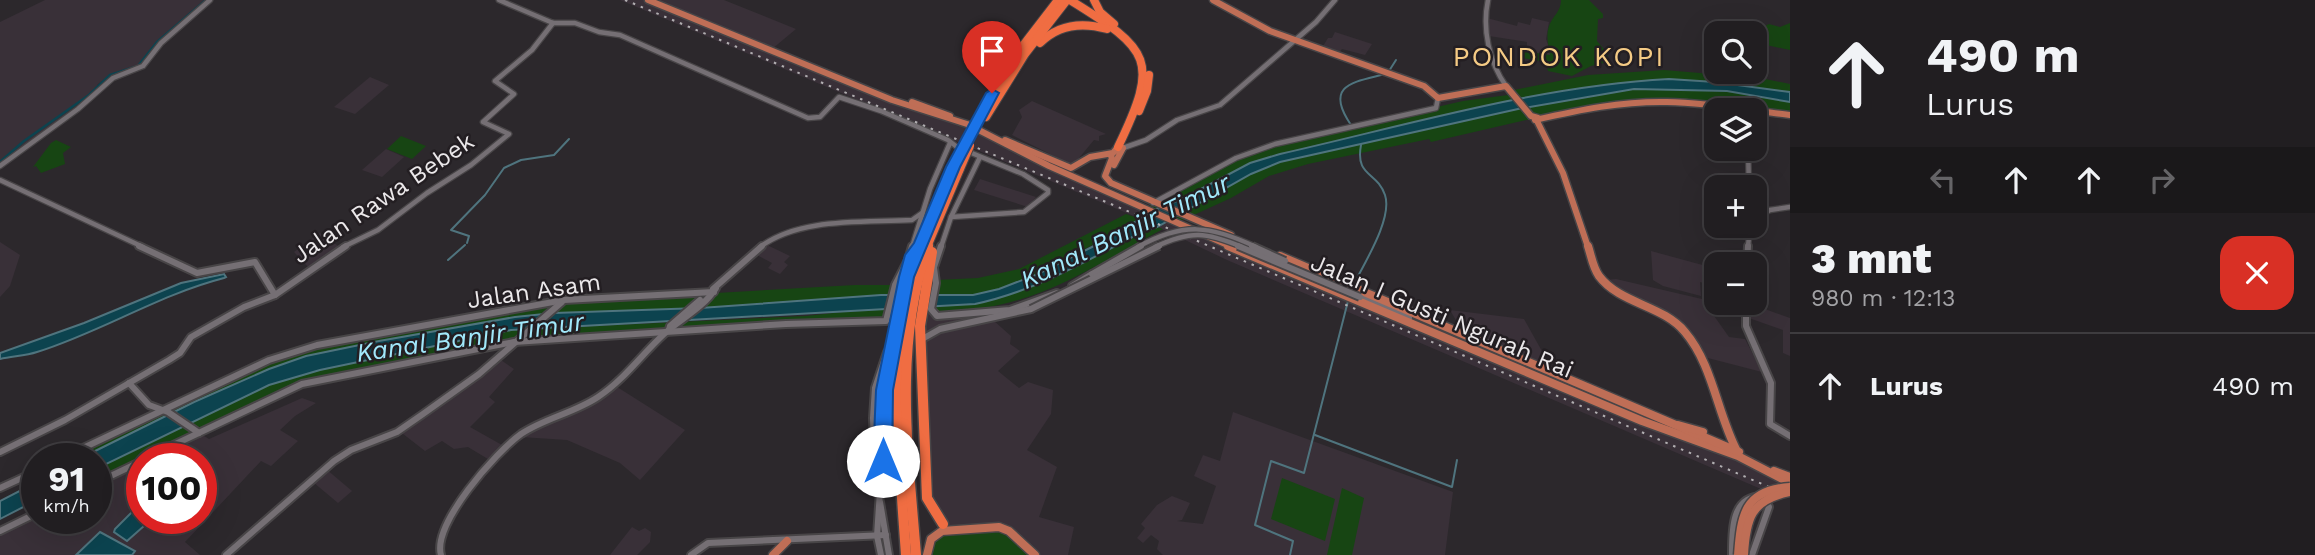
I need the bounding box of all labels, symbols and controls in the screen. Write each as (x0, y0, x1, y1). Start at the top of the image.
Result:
pin (962, 21, 1022, 93)
map controls (1704, 21, 1767, 315)
button: search (1704, 21, 1767, 84)
text: 490 m (1926, 26, 2080, 84)
icon: ahead (1811, 28, 1902, 119)
icon: arrive (973, 32, 1011, 70)
district label: PONDOK KOPI (1452, 40, 1666, 73)
text: Lurus (1926, 85, 2014, 123)
button: layers (1704, 98, 1767, 161)
street label: Jalan Rawa Bebek (287, 127, 479, 269)
icon: left (1924, 161, 1962, 199)
icon: ahead (1997, 161, 2035, 199)
icon: ahead (2070, 161, 2108, 199)
icon: right (2143, 161, 2181, 199)
water label: Kanal Banjir Timur (1015, 167, 1236, 295)
button: + (1704, 175, 1767, 238)
text: 3 mnt (1811, 234, 1931, 283)
button: close (2220, 236, 2294, 310)
street label: Jalan I Gusti Ngurah Rai (1307, 248, 1577, 384)
button: − (1704, 252, 1767, 315)
street label: Jalan Asam (465, 268, 603, 314)
text: 980 m · 12:13 (1811, 285, 1955, 312)
water label: Kanal Banjir Timur (354, 306, 587, 368)
icon: ahead (1811, 367, 1849, 405)
text: Lurus (1870, 371, 1943, 401)
text: 490 m (2212, 371, 2294, 401)
position arrow (846, 424, 920, 498)
speed limit sign: 100 (126, 443, 217, 534)
text: 91 (48, 458, 85, 500)
text: km/h (43, 495, 90, 516)

